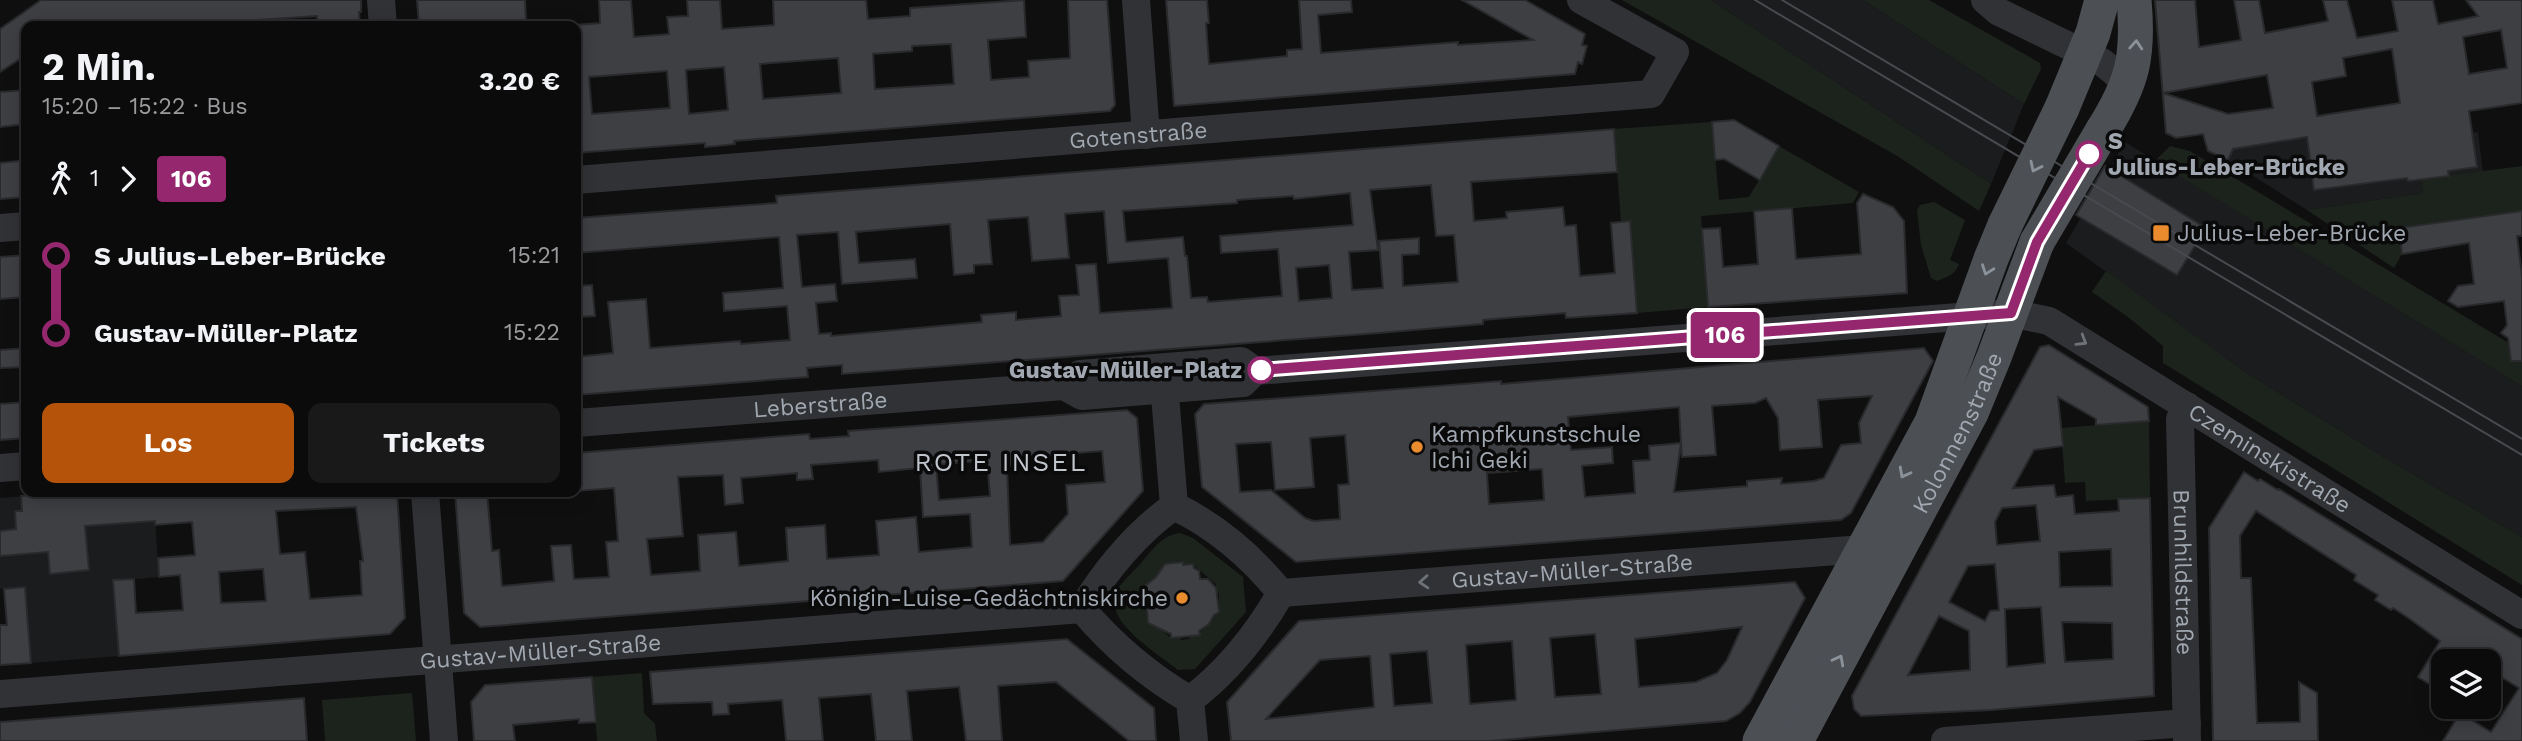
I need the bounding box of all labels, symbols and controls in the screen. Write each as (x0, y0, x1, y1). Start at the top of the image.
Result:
one-way arrow (2128, 39, 2143, 50)
text: 2 Min. (42, 45, 156, 89)
text: 3.20 € (479, 66, 560, 96)
text: 15:20 – 15:22 · Bus (42, 93, 248, 120)
street label: Gotenstraße (1068, 117, 1208, 155)
place label: S Julius-Leber-Brücke (2108, 128, 2345, 181)
marker: S Julius-Leber-Brücke (2076, 141, 2102, 167)
icon: walk (42, 160, 80, 198)
icon: forward (109, 160, 147, 198)
one-way arrow (2029, 160, 2043, 172)
text: 1 (90, 165, 99, 192)
text: 106 (171, 165, 212, 193)
place label: Julius-Leber-Brücke (2177, 220, 2406, 247)
marker: Julius-Leber-Brücke (2151, 223, 2171, 243)
text: S Julius-Leber-Brücke (94, 241, 386, 271)
text: 15:21 (508, 242, 560, 269)
one-way arrow (1981, 264, 1995, 276)
line badge: 106 (1685, 312, 1765, 358)
text: Gustav-Müller-Platz (94, 318, 358, 348)
text: 15:22 (504, 319, 560, 346)
text: 106 (1705, 321, 1745, 349)
one-way arrow (2075, 333, 2088, 346)
street label: Kolonnenstraße (1907, 349, 2008, 518)
place label: Gustav-Müller-Platz (1009, 357, 1242, 384)
marker: Gustav-Müller-Platz (1248, 357, 1274, 383)
street label: Leberstraße (752, 386, 888, 424)
street label: Czeminskistraße (2183, 398, 2356, 519)
button: Los (42, 403, 294, 483)
button: Tickets (308, 403, 560, 483)
place label: Kampfkunstschule Ichi Geki (1431, 421, 1641, 474)
marker: Kampfkunstschule Ichi Geki (1409, 439, 1425, 455)
district label: ROTE INSEL (915, 447, 1087, 477)
one-way arrow (1899, 466, 1912, 479)
street label: Brunhildstraße (2168, 489, 2198, 656)
street label: Gustav-Müller-Straße (1450, 549, 1694, 594)
one-way arrow (1418, 574, 1429, 589)
place label: Königin-Luise-Gedächtniskirche (809, 585, 1168, 612)
marker: Königin-Luise-Gedächtniskirche (1174, 590, 1190, 606)
street label: Gustav-Müller-Straße (419, 629, 662, 675)
map controls (2431, 649, 2501, 719)
button: layers (2431, 649, 2501, 719)
one-way arrow (1831, 655, 1845, 668)

